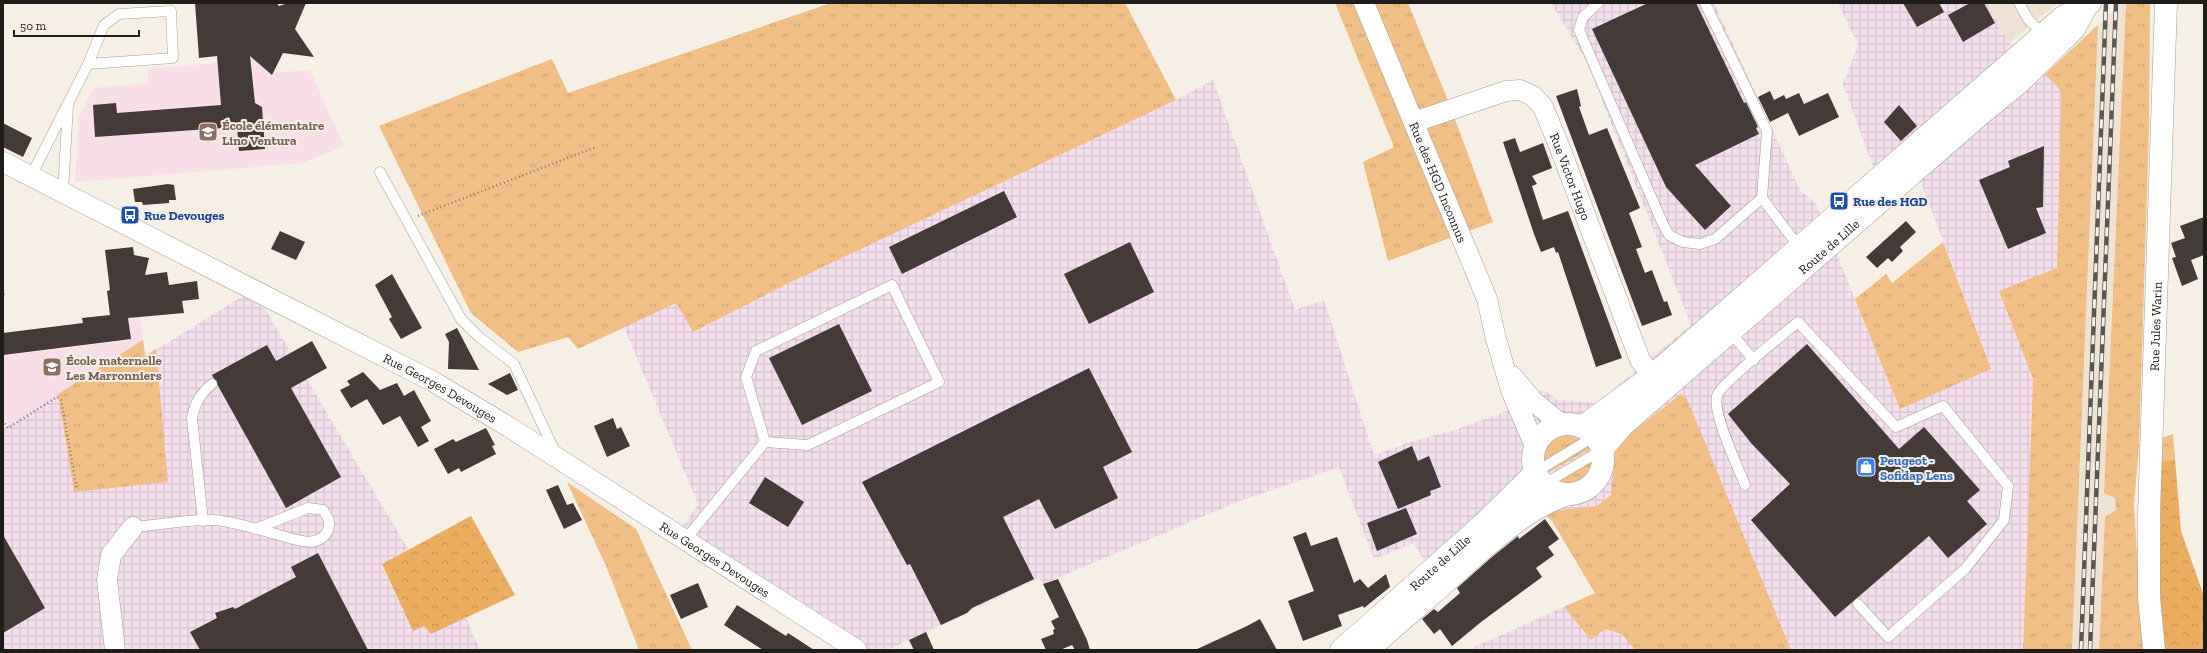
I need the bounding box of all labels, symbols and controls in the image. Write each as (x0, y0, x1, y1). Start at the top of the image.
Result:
scale bar (14, 12, 139, 38)
text: 50 m (20, 19, 47, 33)
place label: École élémentaire Lino Ventura (222, 118, 325, 148)
street label: Rue des HGD Inconnus (1407, 120, 1470, 245)
school or university icon: École élémentaire Lino Ventura (197, 121, 219, 143)
street label: Rue Victor Hugo (1547, 131, 1594, 222)
bus stop icon: Rue des HGD (1828, 190, 1850, 212)
place label: Rue des HGD (1853, 194, 1927, 209)
bus stop icon: Rue Devouges (119, 204, 141, 226)
place label: Rue Devouges (144, 208, 224, 223)
street label: Route de Lille (1795, 216, 1862, 277)
street label: Rue Jules Warin (2146, 281, 2164, 371)
street label: Rue Georges Devouges (381, 350, 500, 426)
place label: École maternelle Les Marronniers (66, 353, 163, 383)
school or university icon: École maternelle Les Marronniers (41, 356, 63, 378)
place label: Peugeot - Sofidap Lens (1880, 453, 1953, 483)
shop icon: Peugeot - Sofidap Lens (1855, 456, 1877, 478)
street label: Rue Georges Devouges (657, 518, 773, 600)
street label: Route de Lille (1406, 532, 1473, 593)

